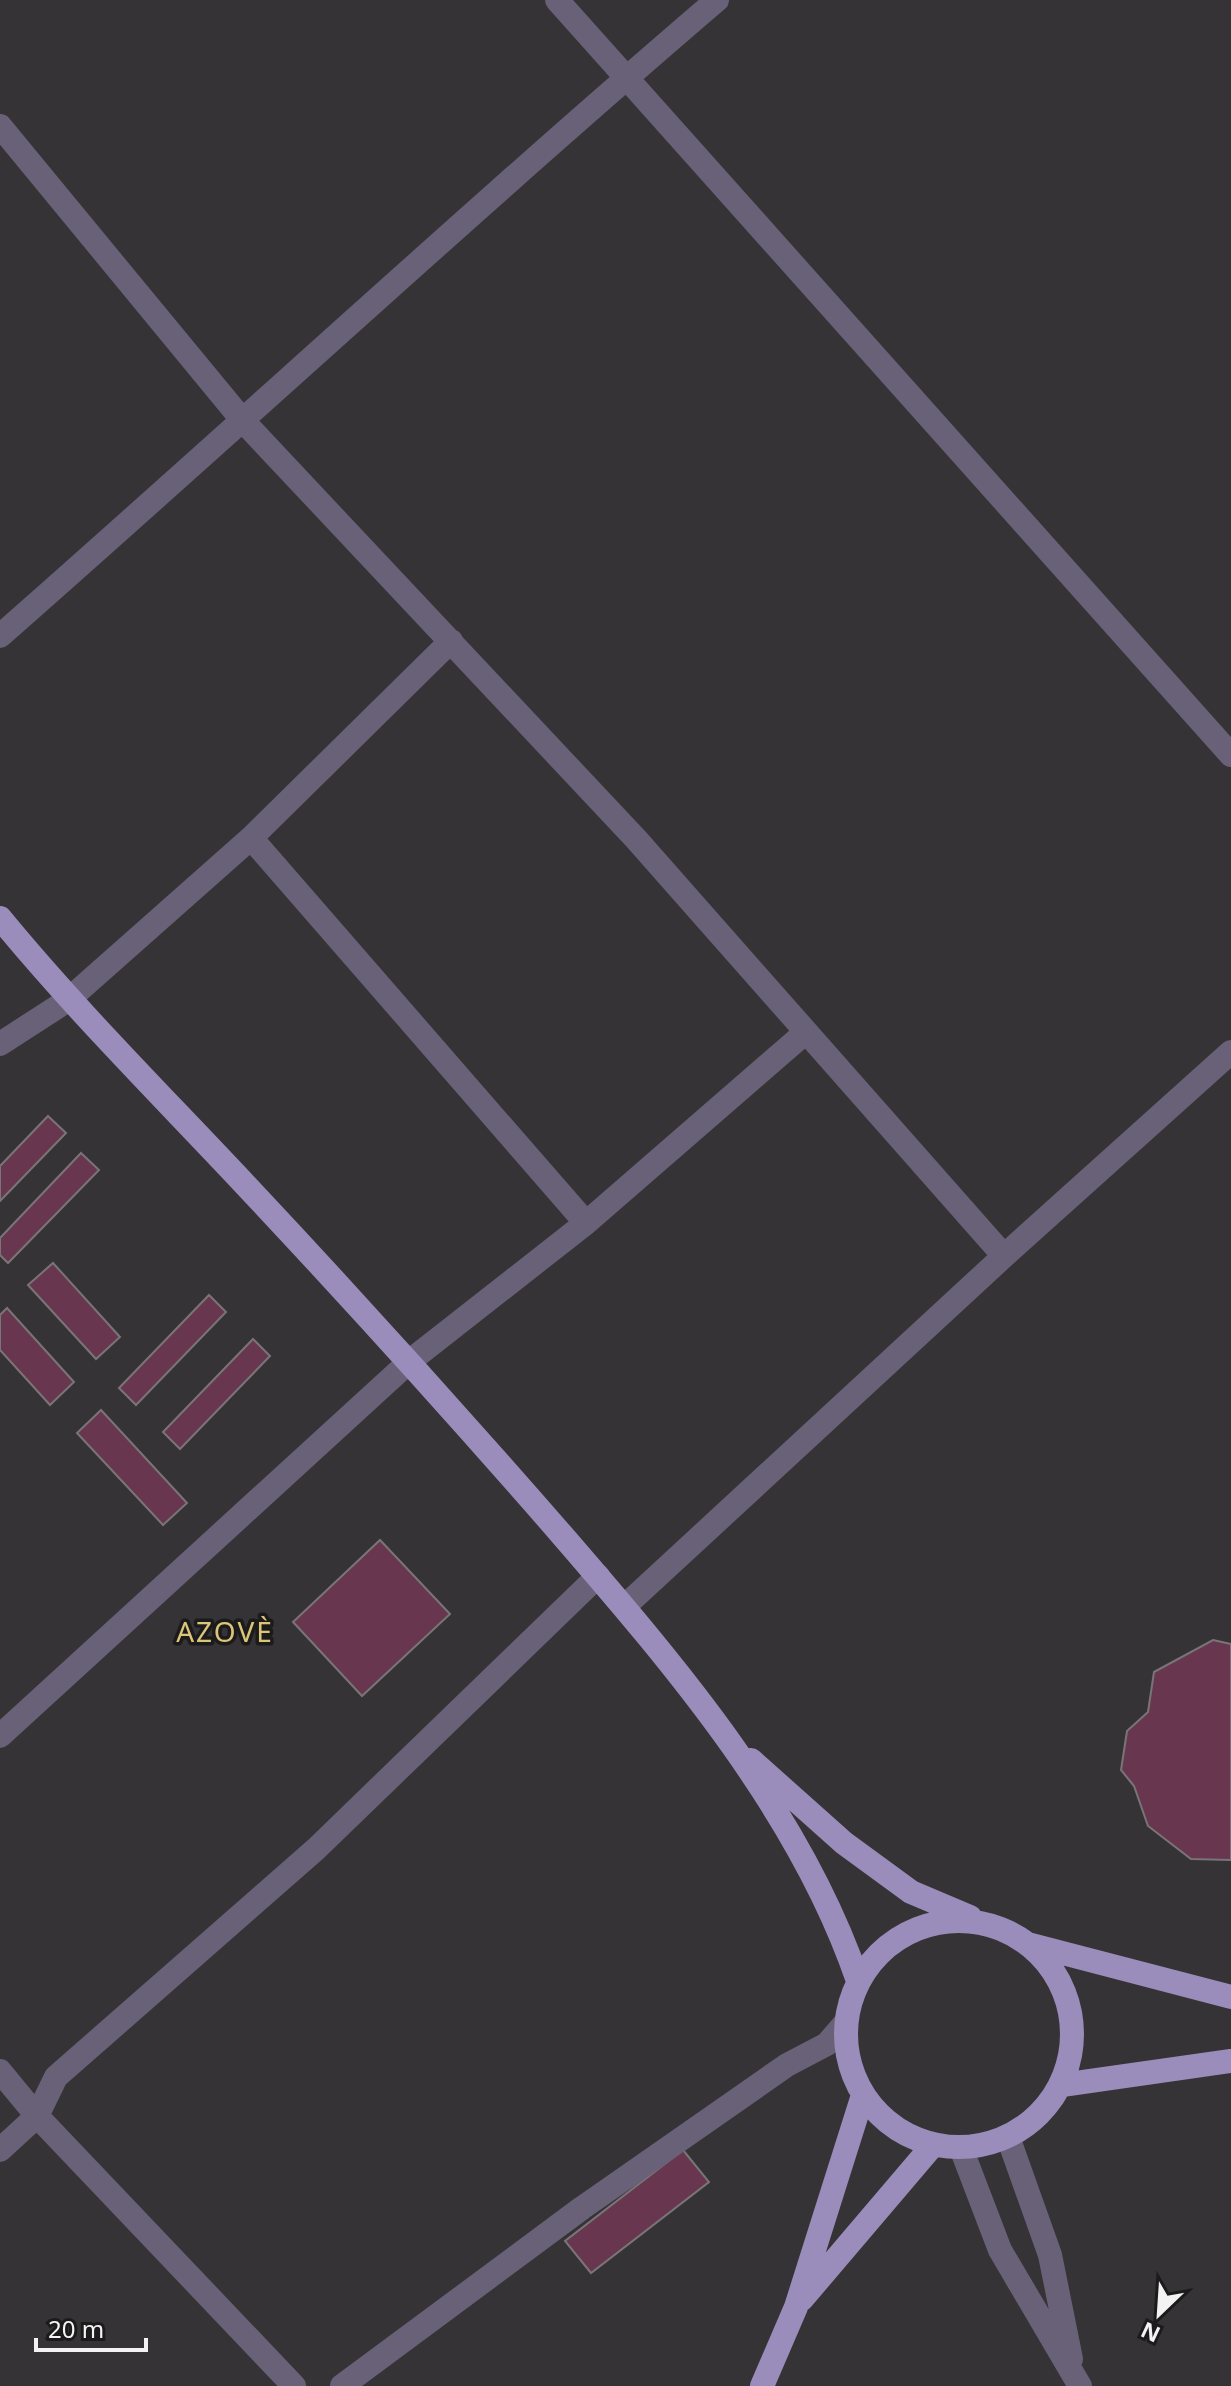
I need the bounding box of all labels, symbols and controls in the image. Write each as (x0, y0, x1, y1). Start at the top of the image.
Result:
district label: AZOVÈ (176, 1612, 274, 1650)
north arrow (1119, 2274, 1199, 2354)
scale bar (36, 2302, 146, 2352)
text: 20 m (48, 2312, 104, 2345)
text: N (1136, 2316, 1165, 2350)

